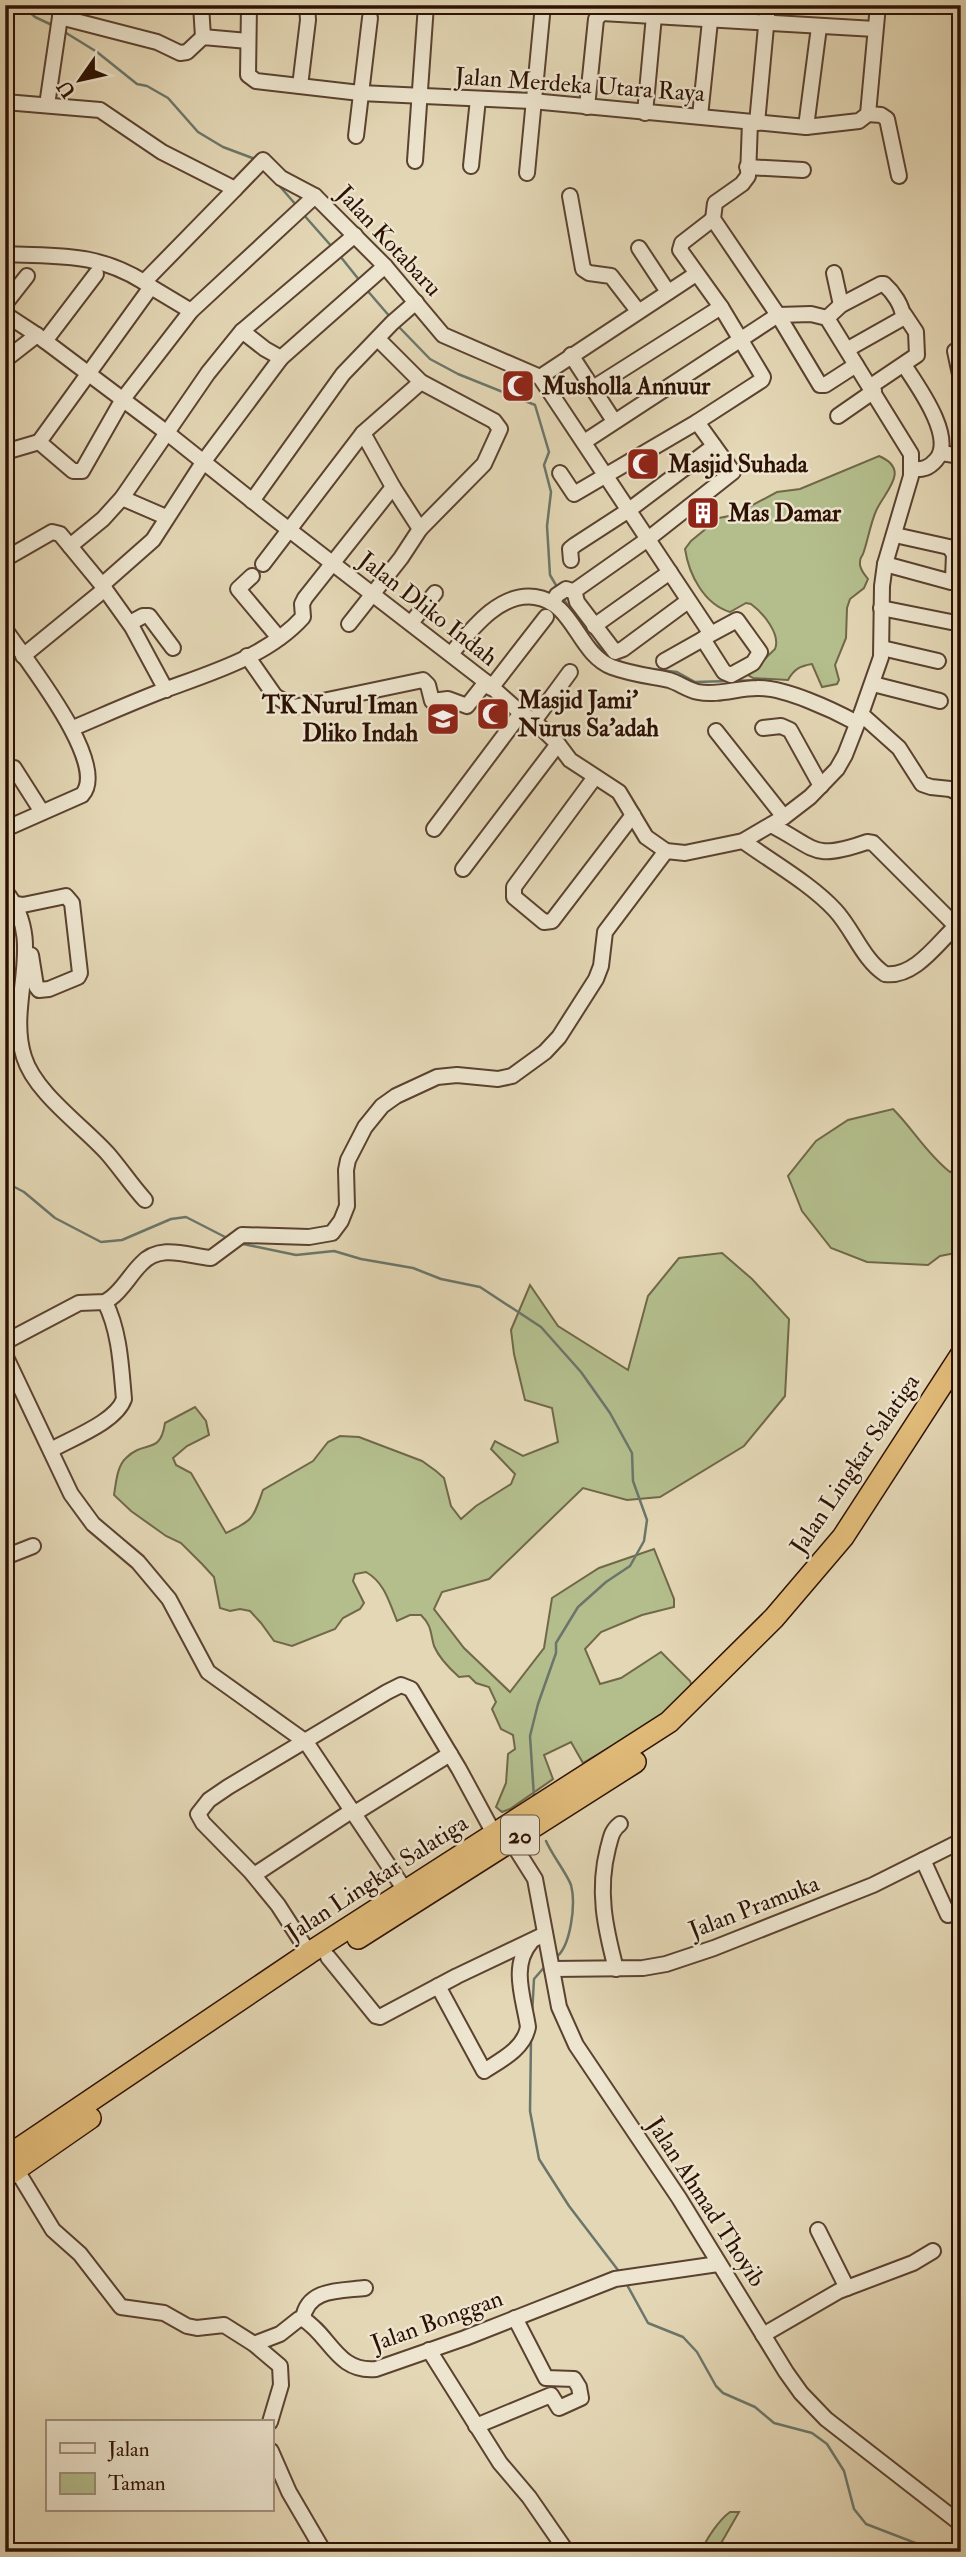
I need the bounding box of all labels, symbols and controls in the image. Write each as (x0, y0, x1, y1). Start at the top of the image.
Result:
north arrow (46, 46, 116, 116)
street label: Jalan Merdeka Utara Raya (453, 61, 707, 109)
text: U (52, 76, 81, 102)
street label: Jalan Kotabaru (329, 178, 448, 303)
mosque icon: Musholla Annuur (499, 367, 537, 405)
place label: Musholla Annuur (541, 371, 711, 402)
mosque icon: Masjid Suhada (624, 445, 662, 483)
place label: Masjid Suhada (667, 449, 809, 480)
building icon: Mas Damar (684, 494, 722, 532)
place label: Mas Damar (727, 498, 842, 529)
street label: Jalan Dliko Indah (351, 544, 504, 673)
place label: Masjid Jami' Nurus Sa'adah (517, 685, 659, 744)
place label: TK Nurul Iman Dliko Indah (261, 690, 419, 749)
mosque icon: Masjid Jami' Nurus Sa'adah (474, 695, 512, 733)
school or university icon: TK Nurul Iman Dliko Indah (424, 700, 462, 738)
street label: Jalan Lingkar Salatiga (783, 1367, 927, 1561)
street label: Jalan Lingkar Salatiga (279, 1807, 475, 1949)
road number: 20 (501, 1816, 539, 1854)
street label: Jalan Pramuka (684, 1868, 825, 1946)
street label: Jalan Ahmad Thoyib (639, 2110, 773, 2293)
street label: Jalan Bonggan (366, 2283, 507, 2360)
legend (46, 2420, 273, 2512)
text: Jalan (107, 2436, 150, 2463)
text: Taman (108, 2470, 166, 2497)

